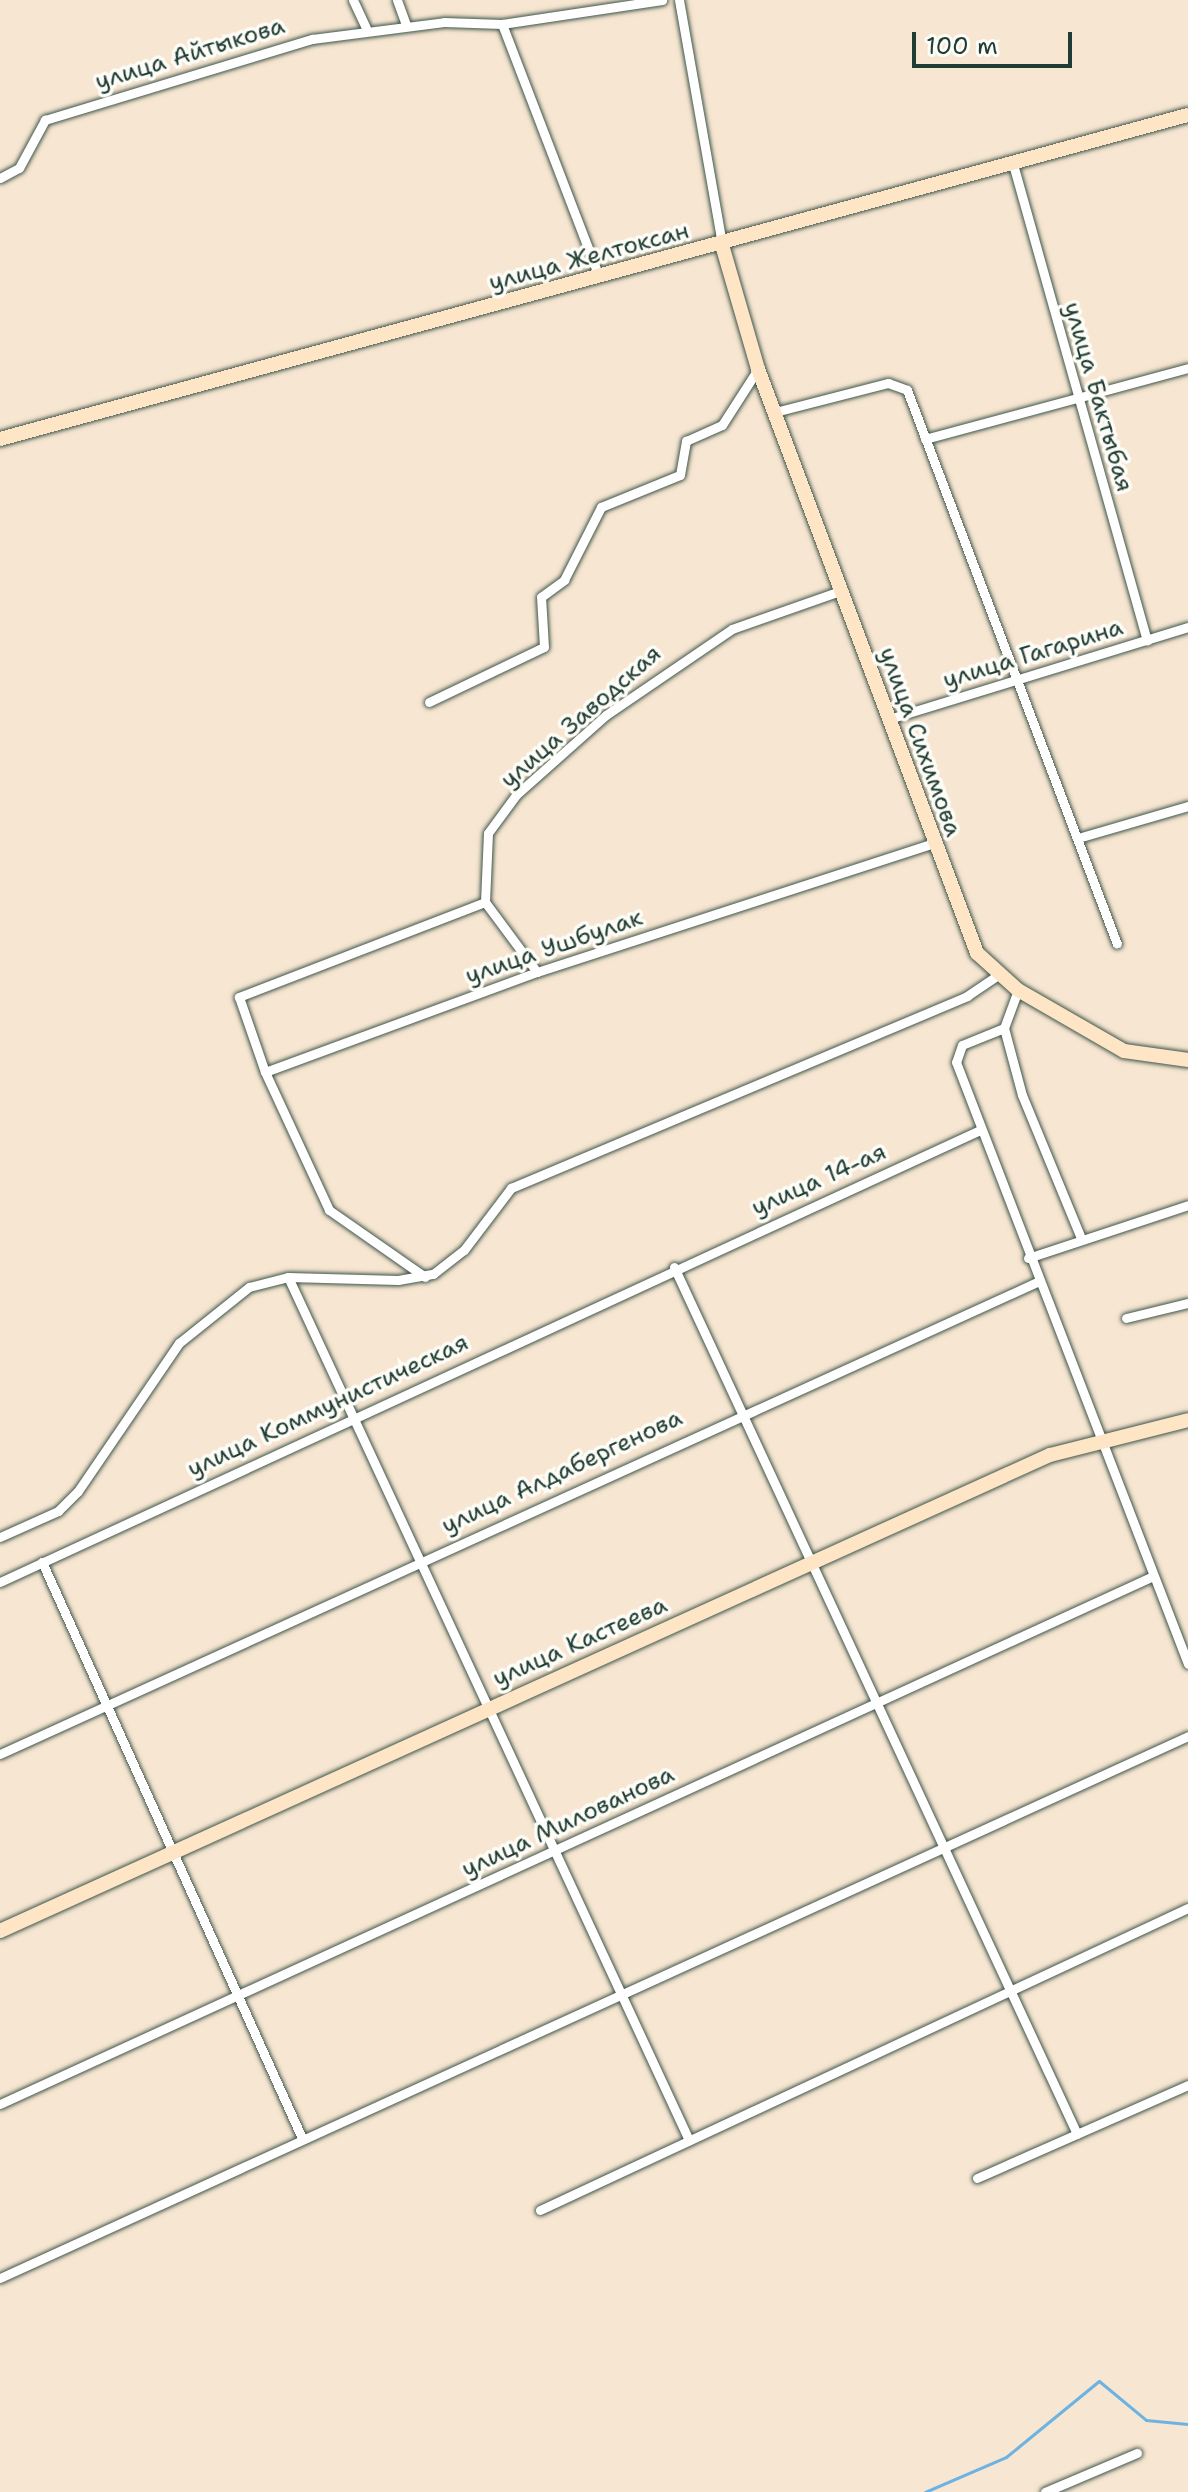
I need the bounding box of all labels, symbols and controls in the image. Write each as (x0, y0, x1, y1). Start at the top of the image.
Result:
street label: улица Айтыкова (92, 11, 288, 97)
scale bar (916, 16, 1076, 66)
text: 100 m (926, 30, 998, 62)
street label: улица Желтоксан (486, 216, 692, 298)
street label: улица Бактыбая (1057, 299, 1139, 495)
street label: улица Гагарина (939, 613, 1127, 695)
street label: улица Заводская (495, 639, 667, 795)
street label: улица Сихимова (872, 643, 968, 841)
street label: улица Ушбулак (462, 903, 646, 991)
street label: улица 14-ая (747, 1137, 891, 1223)
street label: улица Коммунистическая (183, 1328, 473, 1484)
street label: улица Алдабергенова (437, 1404, 687, 1540)
street label: улица Кастеева (488, 1591, 672, 1693)
street label: улица Милованова (457, 1760, 679, 1884)

